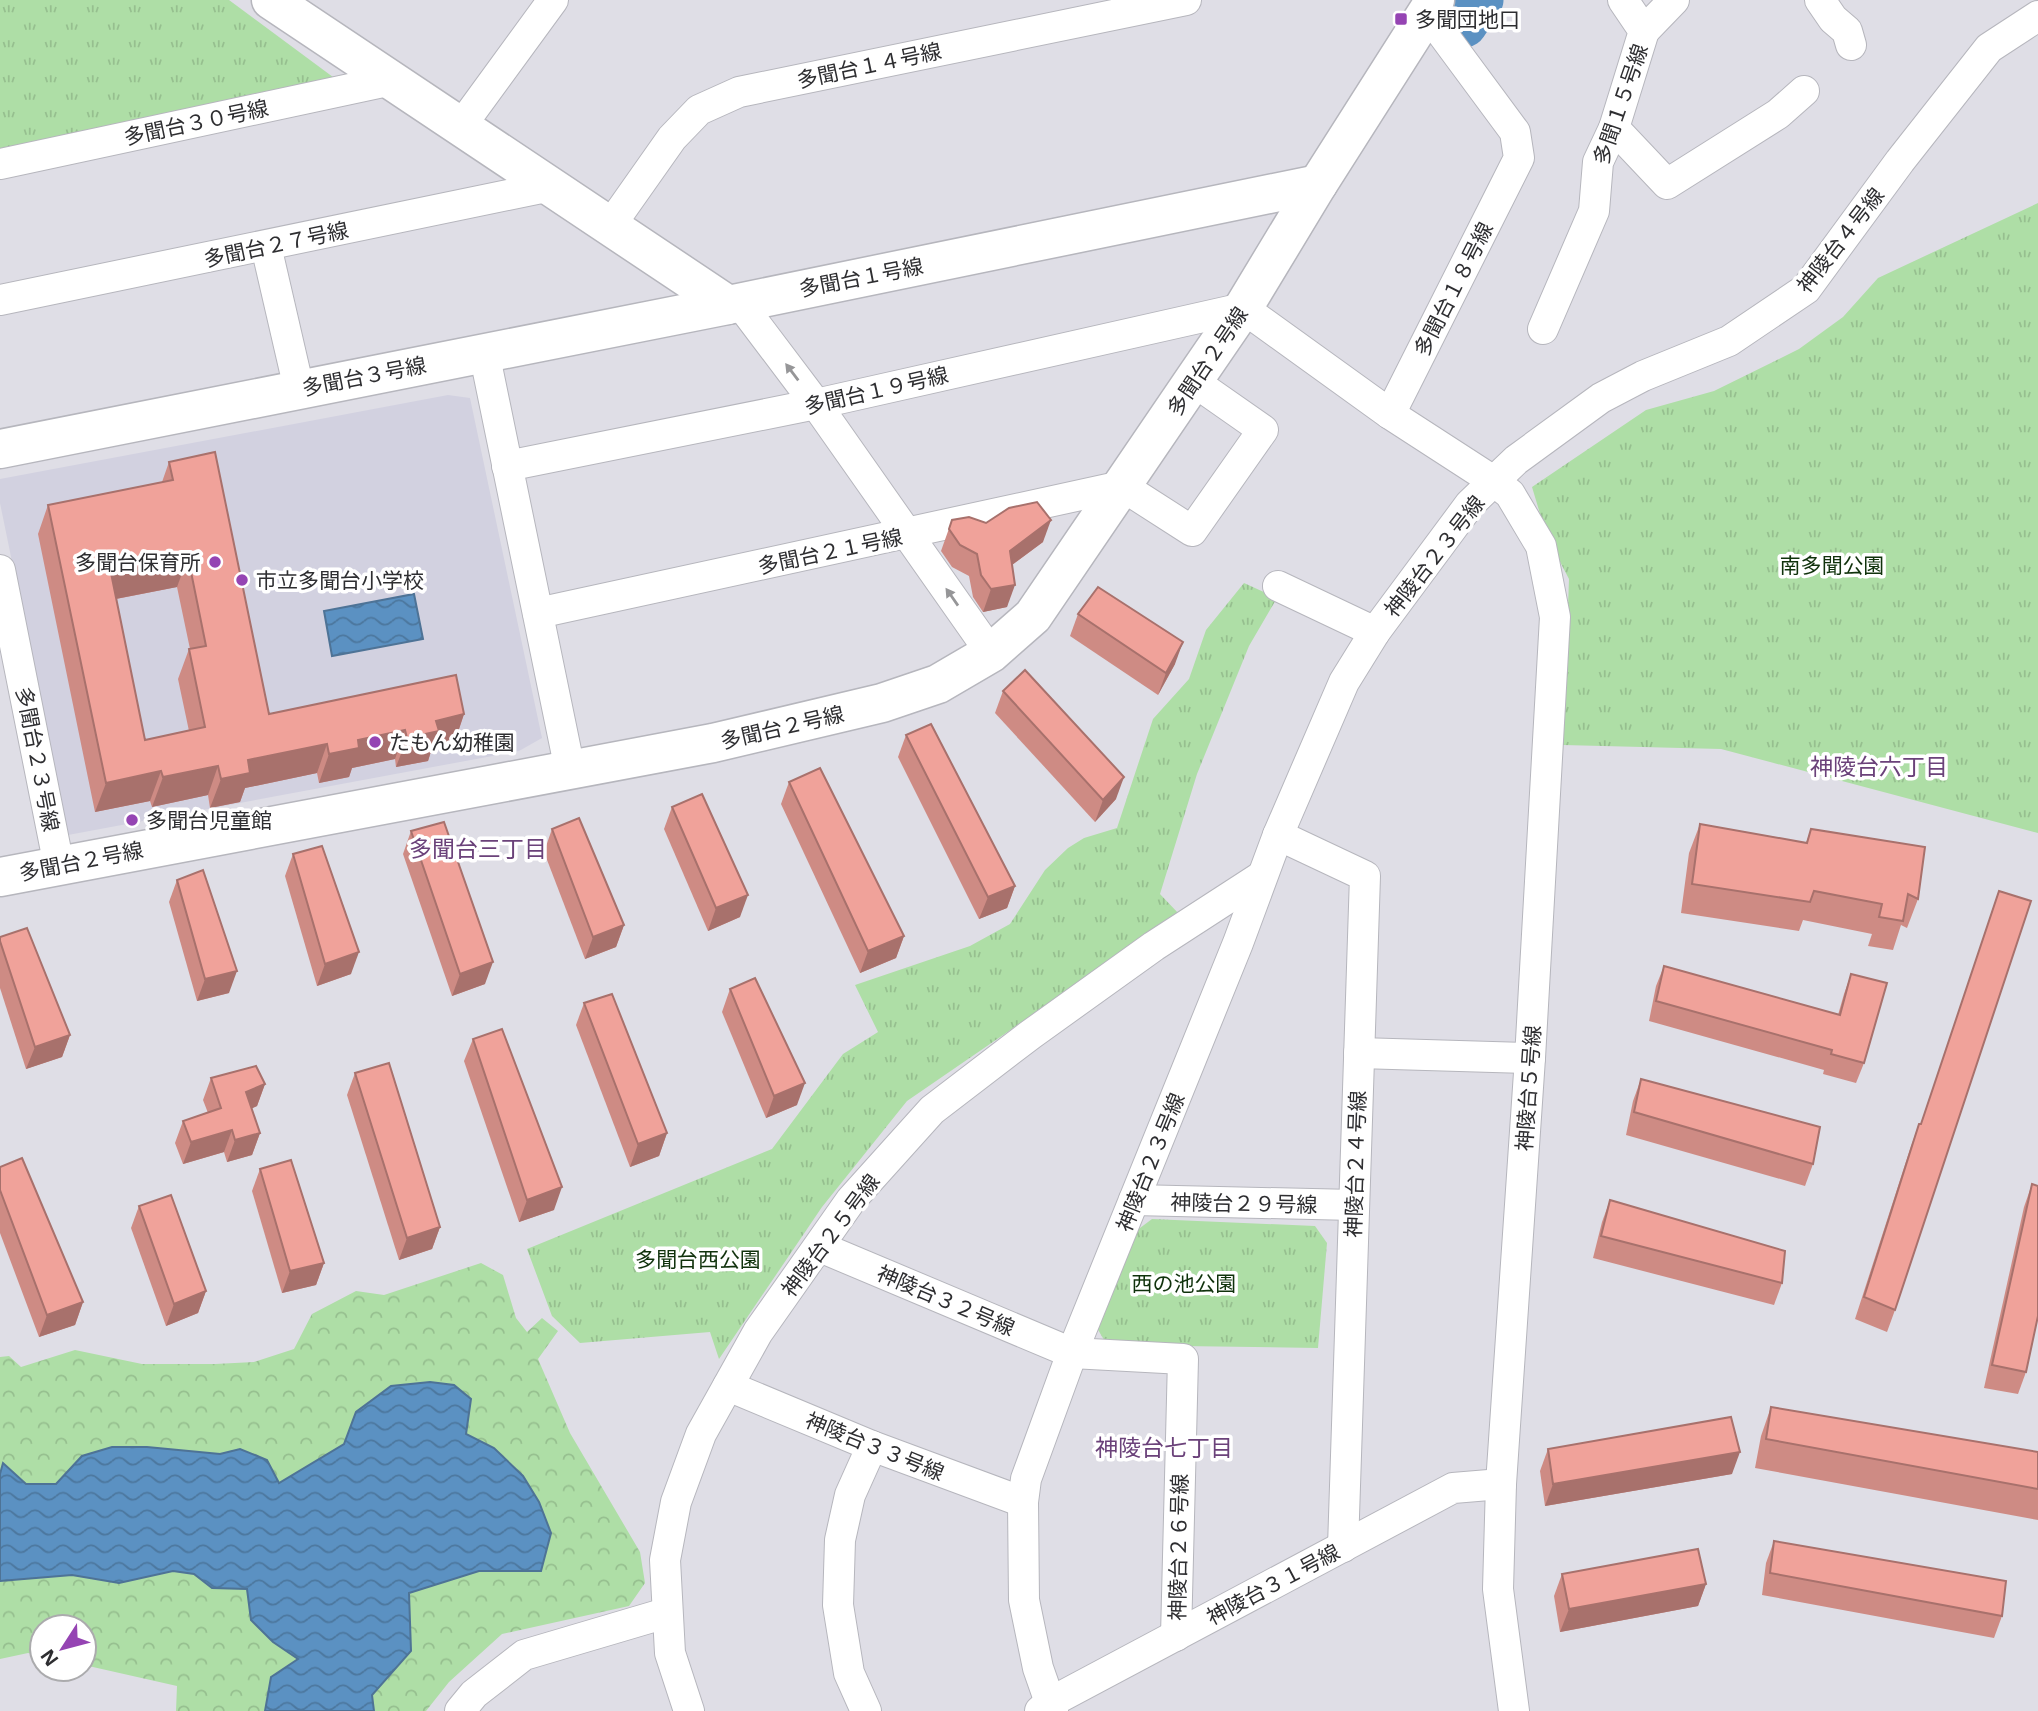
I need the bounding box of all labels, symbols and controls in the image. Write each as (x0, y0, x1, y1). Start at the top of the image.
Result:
place label: 多聞団地口 (1415, 5, 1520, 33)
marker: 多聞団地口 (1393, 11, 1409, 27)
street label: 多聞台１４号線 (794, 36, 944, 94)
street label: 多聞１５号線 (1586, 40, 1654, 168)
street label: 多聞台３０号線 (121, 93, 271, 151)
street label: 神陵台４号線 (1790, 182, 1890, 298)
street label: 多聞台２７号線 (201, 215, 351, 273)
street label: 多聞台１８号線 (1407, 217, 1499, 361)
street label: 多聞台１号線 (796, 251, 926, 303)
street label: 多聞台２号線 (1160, 301, 1254, 421)
street label: 多聞台３号線 (299, 350, 429, 402)
street label: 多聞台１９号線 (801, 360, 951, 420)
one-way arrow (784, 363, 799, 381)
street label: 神陵台２３号線 (1378, 489, 1490, 623)
street label: 多聞台２１号線 (755, 522, 905, 580)
place label: 多聞台保育所 (75, 548, 201, 576)
park label: 南多聞公園 (1780, 551, 1885, 579)
marker: 多聞台保育所 (207, 554, 223, 570)
place label: 市立多聞台小学校 (256, 566, 424, 594)
marker: 市立多聞台小学校 (234, 572, 250, 588)
one-way arrow (945, 588, 959, 606)
street label: 多聞台２３号線 (10, 684, 66, 834)
street label: 多聞台２号線 (717, 699, 847, 755)
place label: たもん幼稚園 (389, 728, 515, 756)
marker: たもん幼稚園 (367, 734, 383, 750)
district label: 神陵台六丁目 (1810, 750, 1948, 782)
place label: 多聞台児童館 (146, 806, 272, 834)
marker: 多聞台児童館 (124, 812, 140, 828)
district label: 多聞台三丁目 (409, 832, 547, 864)
street label: 多聞台２号線 (16, 835, 146, 887)
street label: 神陵台５号線 (1510, 1024, 1546, 1152)
street label: 神陵台２３号線 (1109, 1089, 1191, 1235)
street label: 神陵台２４号線 (1338, 1090, 1372, 1238)
street label: 神陵台２５号線 (775, 1168, 885, 1302)
street label: 神陵台２９号線 (1170, 1188, 1318, 1218)
park label: 多聞台西公園 (635, 1245, 761, 1273)
street label: 神陵台３２号線 (873, 1258, 1019, 1342)
park label: 西の池公園 (1132, 1269, 1237, 1297)
street label: 神陵台３３号線 (802, 1405, 948, 1487)
district label: 神陵台七丁目 (1095, 1431, 1233, 1463)
street label: 神陵台２６号線 (1163, 1473, 1193, 1621)
street label: 神陵台３１号線 (1202, 1537, 1344, 1631)
north arrow (28, 1613, 98, 1683)
text: N (34, 1644, 64, 1672)

